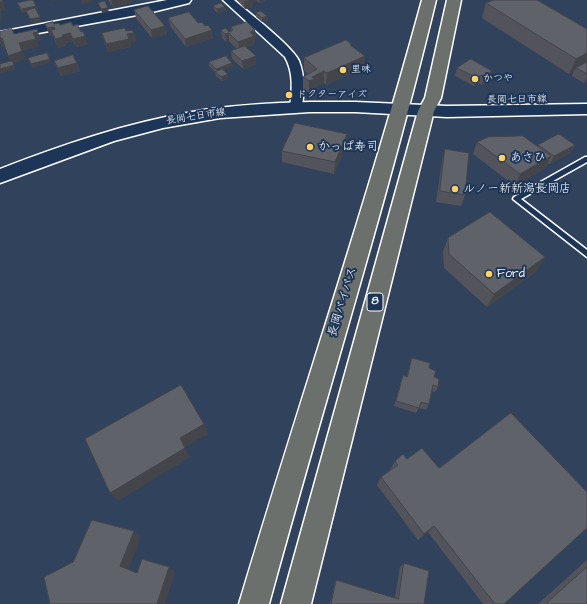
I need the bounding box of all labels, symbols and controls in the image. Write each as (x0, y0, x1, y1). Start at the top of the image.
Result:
place label: 里味 (351, 64, 371, 76)
marker: 里味 (338, 65, 348, 75)
place label: かつや (483, 73, 513, 85)
marker: かつや (470, 74, 480, 84)
place label: ドクターアイズ (297, 89, 367, 101)
marker: ドクターアイズ (284, 90, 294, 100)
street label: 長岡七日市線 (487, 93, 547, 107)
street label: 長岡七日市線 (165, 106, 227, 128)
place label: かっぱ寿司 (318, 140, 378, 154)
marker: かっぱ寿司 (305, 142, 315, 152)
place label: あさひ (510, 151, 546, 165)
marker: あさひ (497, 153, 507, 163)
place label: ルノー新新潟長岡店 (463, 182, 571, 196)
marker: ルノー新新潟長岡店 (450, 184, 460, 194)
street label: 長岡バイパス (326, 265, 360, 339)
place label: Ford (497, 267, 525, 281)
marker: Ford (484, 269, 494, 279)
road number: 8 (367, 293, 383, 311)

